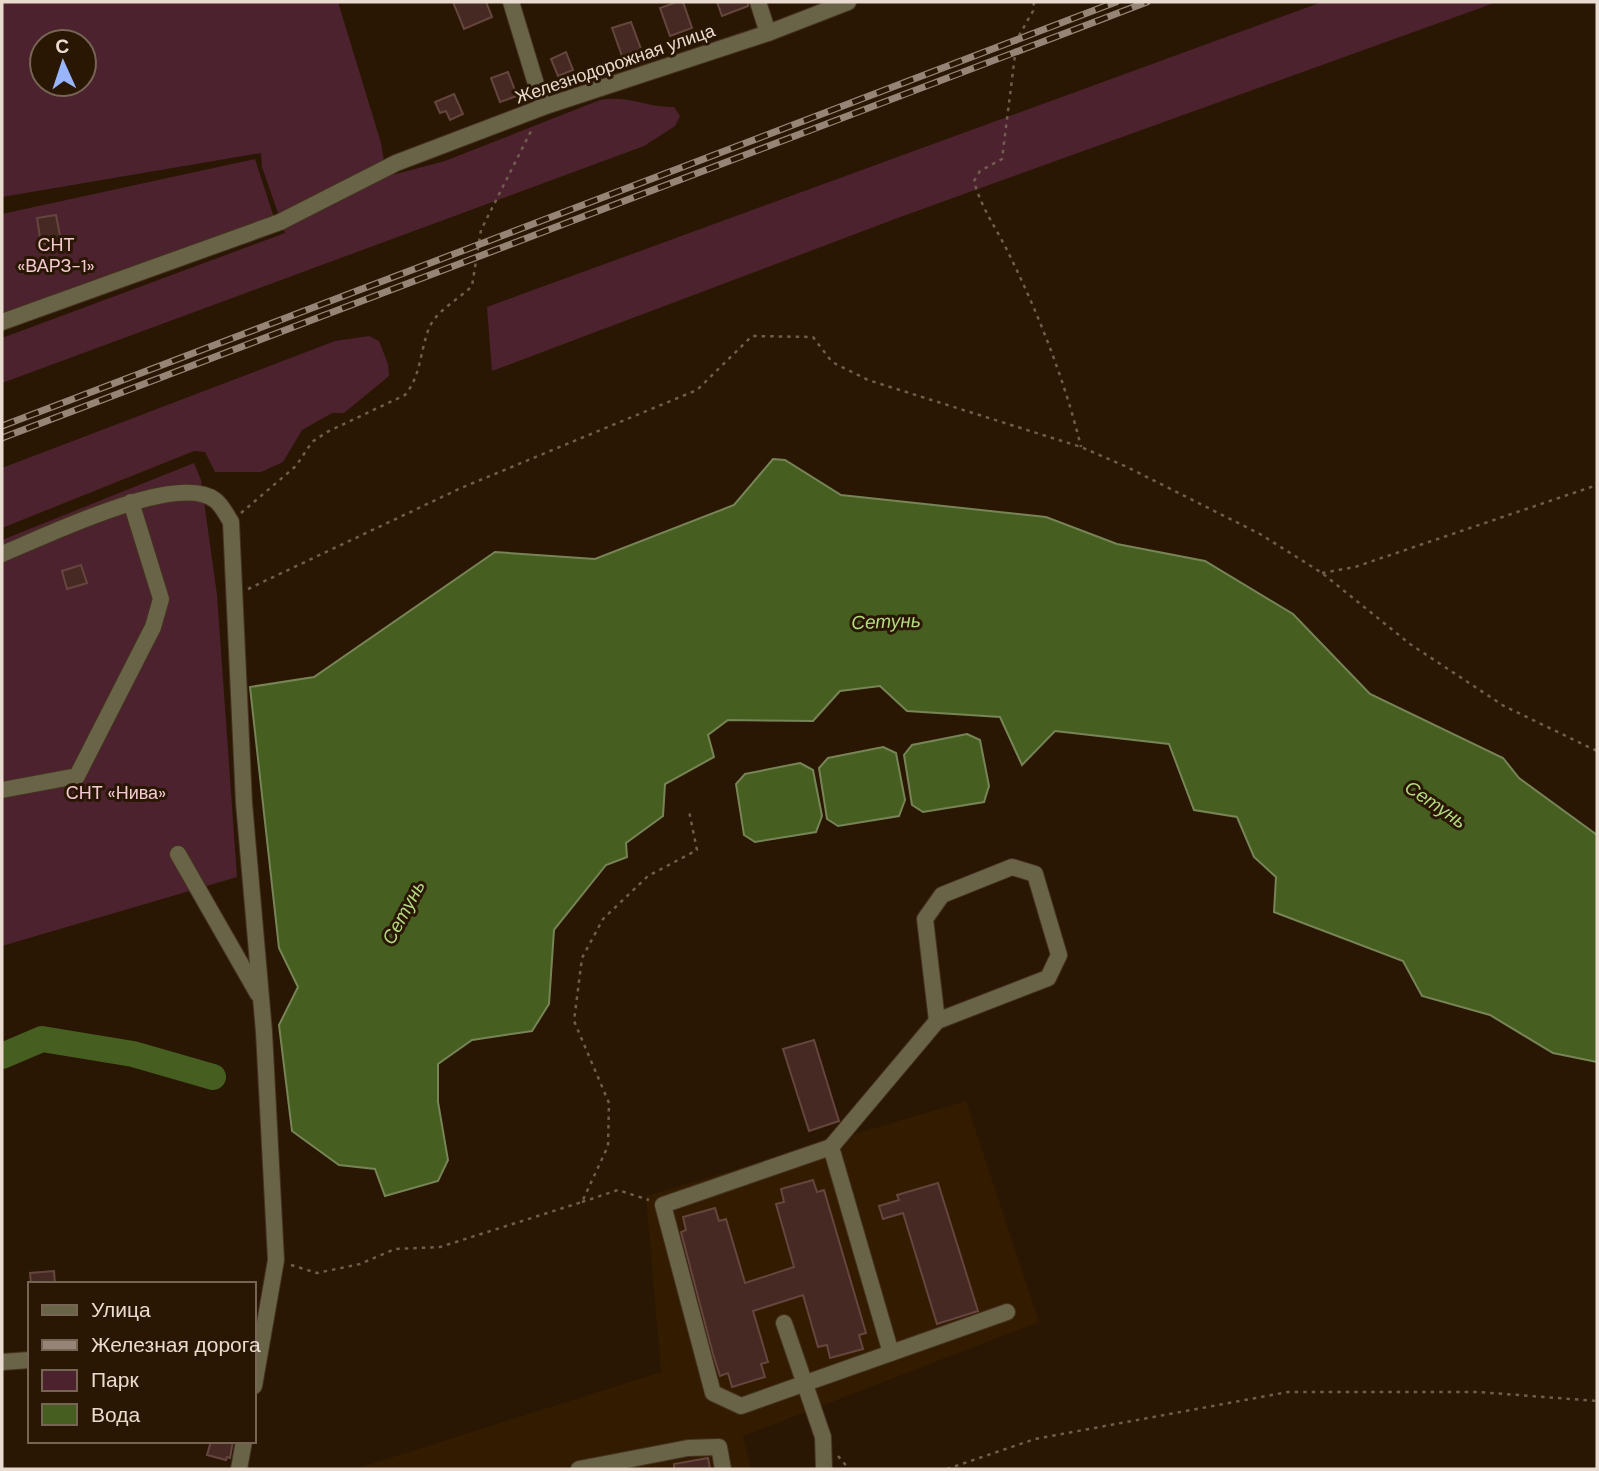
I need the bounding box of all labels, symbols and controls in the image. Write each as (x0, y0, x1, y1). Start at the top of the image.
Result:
street label: Железнодорожная улица (512, 18, 719, 110)
north arrow (28, 28, 98, 98)
text: С (55, 34, 70, 59)
park label: СНТ «ВАРЗ-1» (17, 233, 95, 278)
water label: Сетунь (851, 608, 921, 635)
water label: Сетунь (1400, 775, 1471, 834)
park label: СНТ «Нива» (66, 781, 166, 805)
water label: Сетунь (376, 876, 431, 949)
legend (28, 1282, 256, 1443)
text: Улица (91, 1296, 151, 1324)
text: Железная дорога (91, 1331, 261, 1359)
text: Парк (91, 1366, 139, 1394)
text: Вода (91, 1401, 140, 1429)

